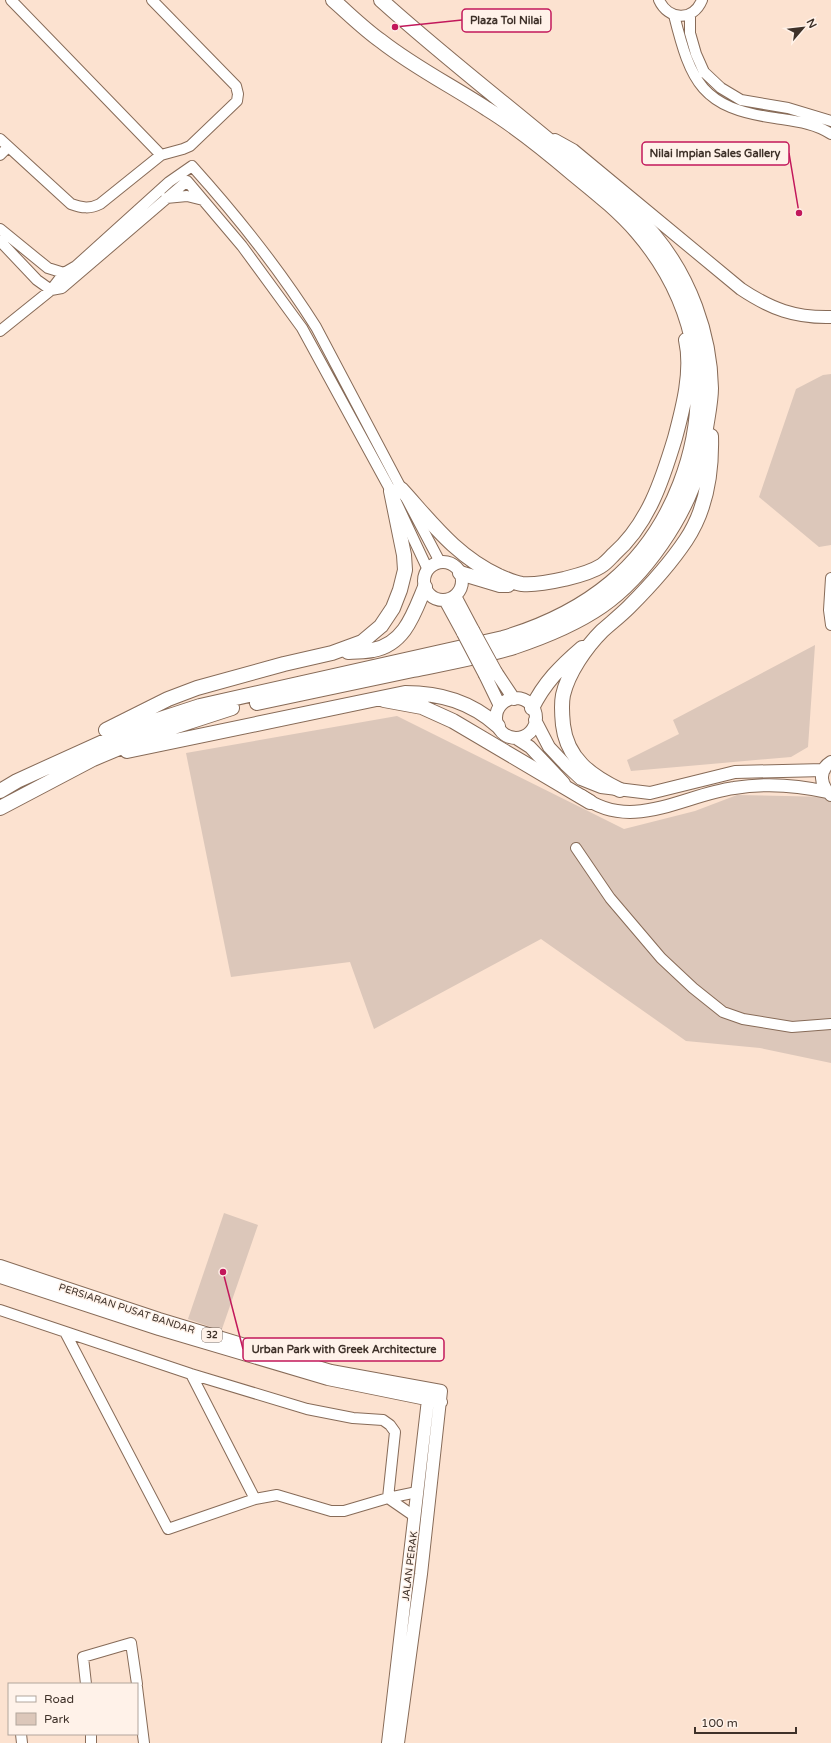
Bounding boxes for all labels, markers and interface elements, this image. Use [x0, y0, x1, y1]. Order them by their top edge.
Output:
north arrow [783, 8, 823, 48]
callout: Plaza Tol Nilai [462, 9, 551, 32]
text: Plaza Tol Nilai [470, 14, 542, 27]
text: N [804, 17, 819, 30]
callout: Nilai Impian Sales Gallery [642, 142, 789, 165]
text: Nilai Impian Sales Gallery [650, 147, 781, 161]
street label: PERSIARAN PUSAT BANDAR [57, 1281, 196, 1337]
road number: 32 [202, 1328, 222, 1342]
callout: Urban Park with Greek Architecture [243, 1338, 444, 1361]
text: Urban Park with Greek Architecture [251, 1343, 437, 1356]
street label: JALAN PERAK [400, 1530, 420, 1602]
legend [8, 1683, 138, 1735]
text: Road [44, 1692, 74, 1706]
scale bar [695, 1709, 796, 1735]
text: Park [44, 1712, 70, 1726]
text: 100 m [701, 1716, 738, 1730]

